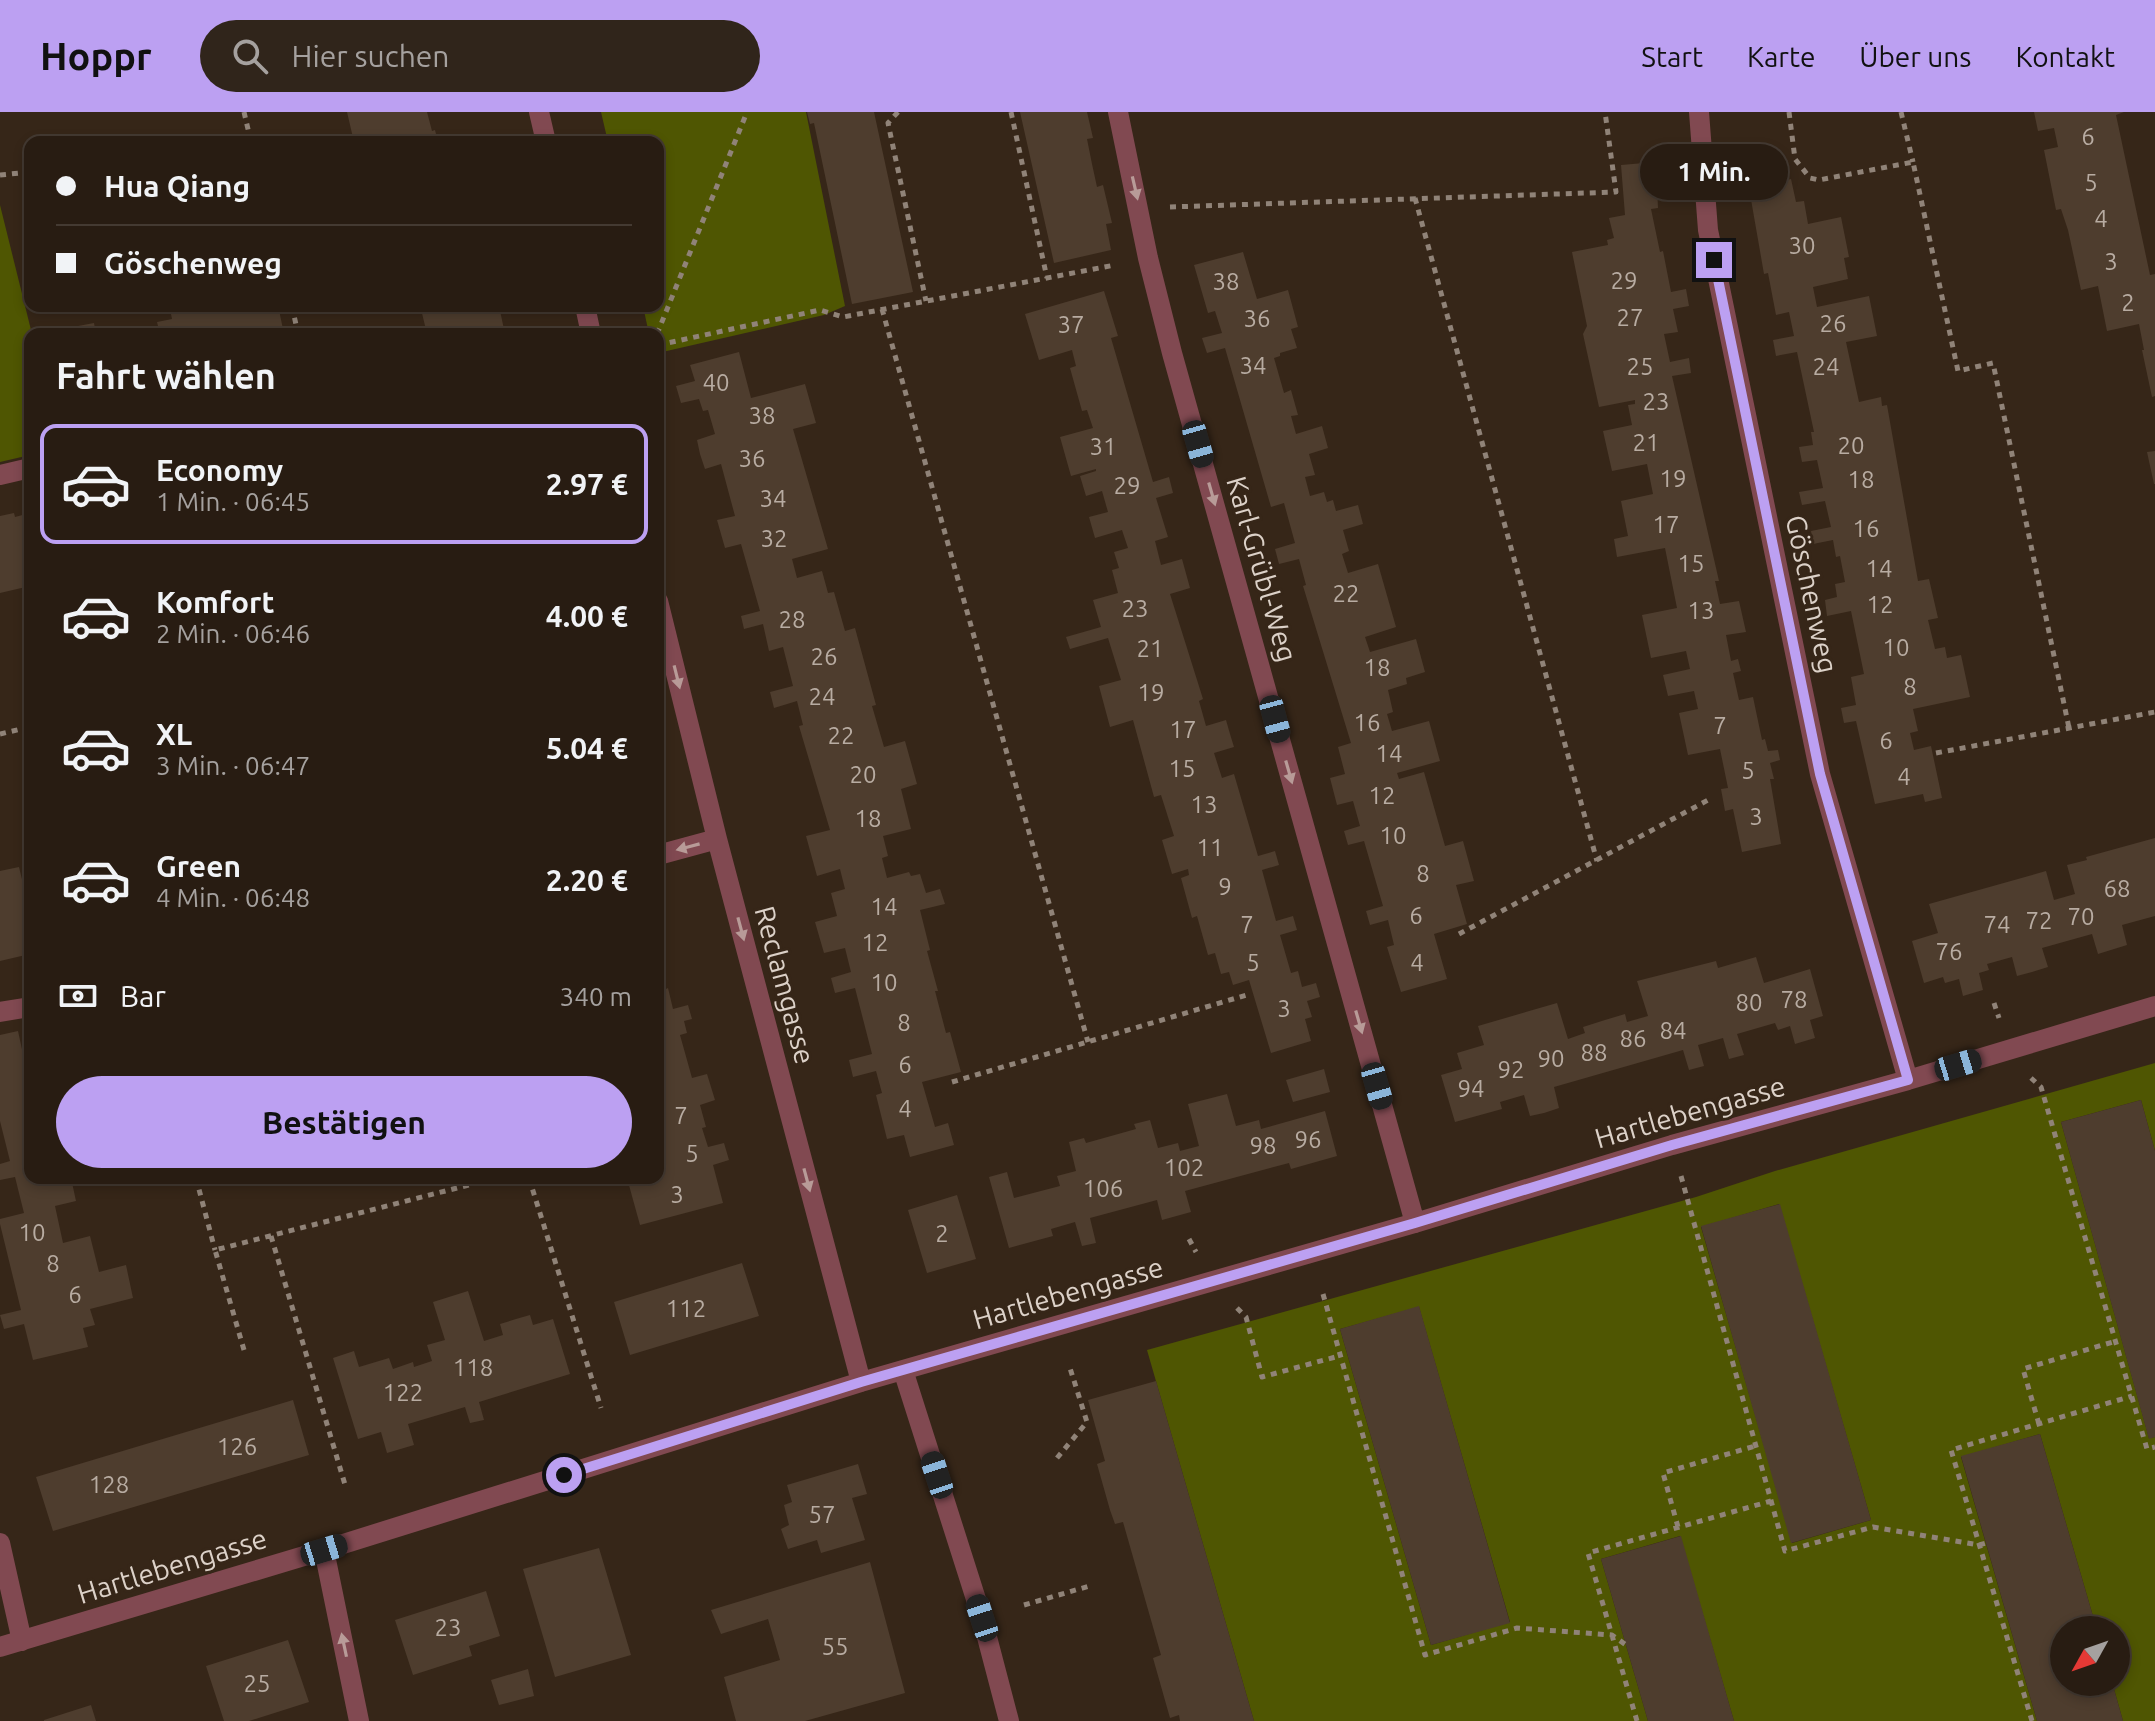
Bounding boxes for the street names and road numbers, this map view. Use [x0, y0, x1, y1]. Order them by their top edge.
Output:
street label: Karl-Grübl-Weg [1221, 473, 1304, 665]
street label: Göschenweg [1781, 512, 1844, 676]
street label: Reclamgasse [750, 903, 821, 1067]
street label: Hartlebengasse [1591, 1070, 1789, 1153]
street label: Hartlebengasse [969, 1251, 1167, 1334]
street label: Hartlebengasse [73, 1522, 270, 1609]

